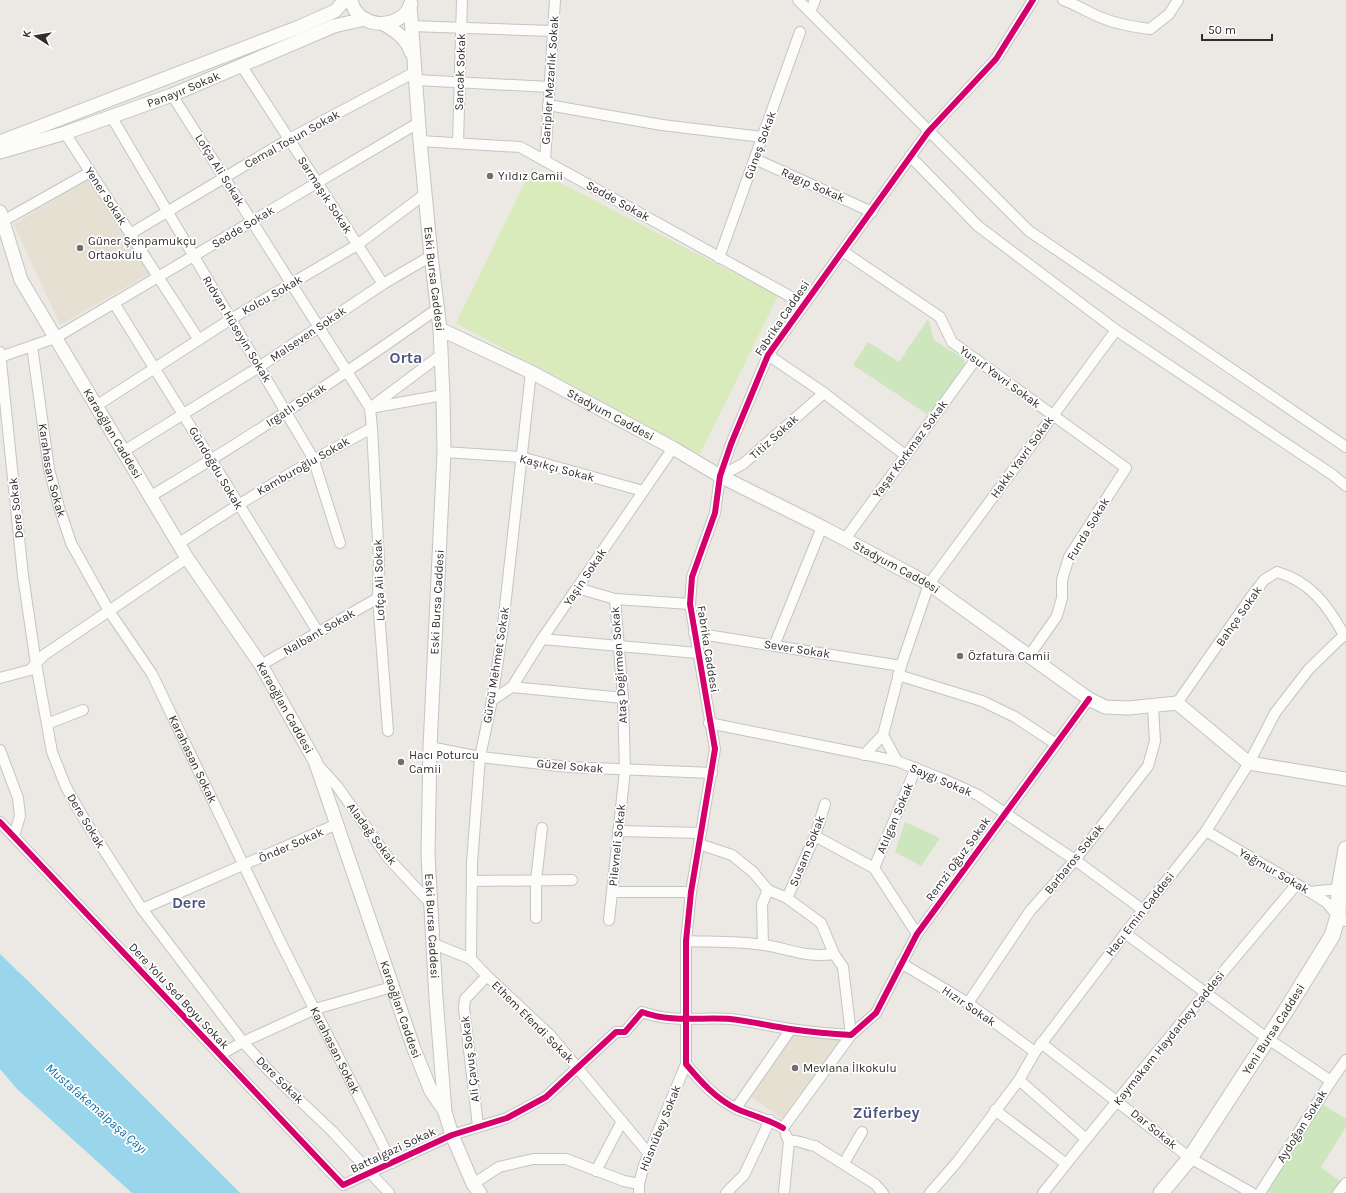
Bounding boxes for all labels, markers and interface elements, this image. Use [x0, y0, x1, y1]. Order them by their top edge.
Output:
street label: Garipler Mezarlık Sokak [539, 15, 562, 145]
north arrow [16, 16, 56, 56]
scale bar [1202, 16, 1272, 42]
text: 50 m [1208, 23, 1236, 37]
text: K [20, 28, 34, 39]
street label: Sancak Sokak [452, 33, 468, 111]
street label: Panayır Sokak [145, 68, 222, 110]
street label: Cemal Tosun Sokak [242, 107, 342, 171]
street label: Güneş Sokak [741, 109, 779, 181]
street label: Lofça Ali Sokak [192, 131, 248, 209]
street label: Sarmaşık Sokak [295, 154, 355, 237]
street label: Yener Sokak [82, 164, 130, 228]
street label: Ragıp Sokak [779, 165, 847, 205]
place label: Yıldız Camii [498, 169, 563, 183]
marker: Yıldız Camii [485, 171, 495, 181]
street label: Sedde Sokak [584, 178, 652, 224]
street label: Sedde Sokak [209, 203, 277, 251]
street label: Eski Bursa Caddesi [421, 226, 447, 332]
place label: Güner Şenpamukçu Ortaokulu [88, 234, 197, 262]
marker: Güner Şenpamukçu Ortaokulu [75, 243, 85, 253]
street label: Kolcu Sokak [239, 272, 305, 318]
street label: Rıdvan Hüseyin Sokak [200, 273, 274, 385]
street label: Fabrika Caddesi [752, 278, 812, 358]
street label: Malseven Sokak [267, 303, 349, 365]
street label: Yusuf Yavri Sokak [957, 343, 1043, 411]
district label: Orta [390, 348, 422, 367]
street label: Irgatlı Sokak [263, 380, 329, 430]
street label: Karaoğlan Caddesi [80, 386, 145, 481]
street label: Stadyum Caddesi [565, 386, 657, 444]
street label: Yaşar Korkmaz Sokak [870, 397, 950, 501]
street label: Titiz Sokak [747, 412, 801, 462]
street label: Hakkı Yavri Sokak [988, 413, 1057, 501]
street label: Karahasan Sokak [36, 422, 69, 519]
street label: Gündoğdu Sokak [186, 424, 246, 512]
street label: Kamburoğlu Sokak [254, 434, 352, 498]
street label: Kaşıkçı Sokak [518, 451, 596, 485]
street label: Dere Sokak [6, 477, 26, 539]
street label: Funda Sokak [1064, 495, 1112, 563]
street label: Lofça Ali Sokak [371, 538, 387, 621]
street label: Stadyum Caddesi [851, 538, 943, 597]
street label: Yaşin Sokak [561, 545, 609, 608]
street label: Eski Bursa Caddesi [427, 549, 447, 655]
street label: Bahçe Sokak [1213, 583, 1265, 649]
street label: Fabrika Caddesi [694, 604, 722, 694]
street label: Gürcü Mehmet Sokak [480, 605, 512, 724]
street label: Nalbant Sokak [281, 606, 358, 658]
street label: Ataş Değirmen Sokak [608, 606, 630, 724]
street label: Sever Sokak [763, 637, 831, 661]
place label: Özfatura Camii [968, 649, 1050, 663]
marker: Özfatura Camii [955, 651, 965, 661]
street label: Karaoğlan Caddesi [254, 660, 316, 756]
street label: Karahasan Sokak [166, 713, 220, 806]
place label: Hacı Poturcu Camii [409, 748, 479, 776]
street label: Güzel Sokak [536, 756, 604, 776]
marker: Hacı Poturcu Camii [396, 757, 406, 767]
street label: Saygı Sokak [908, 761, 975, 800]
street label: Atılgan Sokak [874, 780, 916, 856]
street label: Dere Sokak [64, 791, 108, 851]
street label: Aladağ Sokak [344, 800, 400, 868]
street label: Pilevneli Sokak [606, 803, 628, 887]
street label: Susam Sokak [786, 813, 828, 889]
street label: Remzi Oğuz Sokak [923, 814, 994, 904]
street label: Barbaros Sokak [1041, 821, 1107, 897]
street label: Önder Sokak [256, 824, 326, 866]
street label: Yağmur Sokak [1236, 845, 1312, 897]
street label: Hacı Emin Caddesi [1103, 869, 1177, 959]
street label: Eski Bursa Caddesi [422, 873, 442, 979]
district label: Dere [172, 893, 206, 912]
street label: Dere Yolu Sed Boyu Sokak [126, 940, 232, 1052]
street label: Karaoğlan Caddesi [377, 959, 424, 1060]
street label: Kaymakam Haydarbey Caddesi [1110, 968, 1228, 1108]
street label: Ethem Efendi Sokak [489, 978, 577, 1066]
street label: Yeni Bursa Caddesi [1239, 981, 1308, 1077]
street label: Hızır Sokak [939, 983, 999, 1029]
street label: Karahasan Sokak [307, 1004, 363, 1096]
street label: Ali Çavuş Sokak [458, 1015, 482, 1103]
street label: Dere Sokak [253, 1053, 307, 1107]
water label: Mustafakemalpaşa Çayı [43, 1060, 151, 1157]
place label: Mevlana İlkokulu [803, 1061, 897, 1075]
marker: Mevlana İlkokulu [790, 1063, 800, 1073]
street label: Hüsnübey Sokak [636, 1083, 684, 1173]
street label: Aydoğan Sokak [1274, 1087, 1330, 1165]
district label: Züferbey [852, 1103, 920, 1122]
street label: Dar Sokak [1128, 1106, 1180, 1152]
street label: Battalgazi Sokak [348, 1124, 438, 1176]

